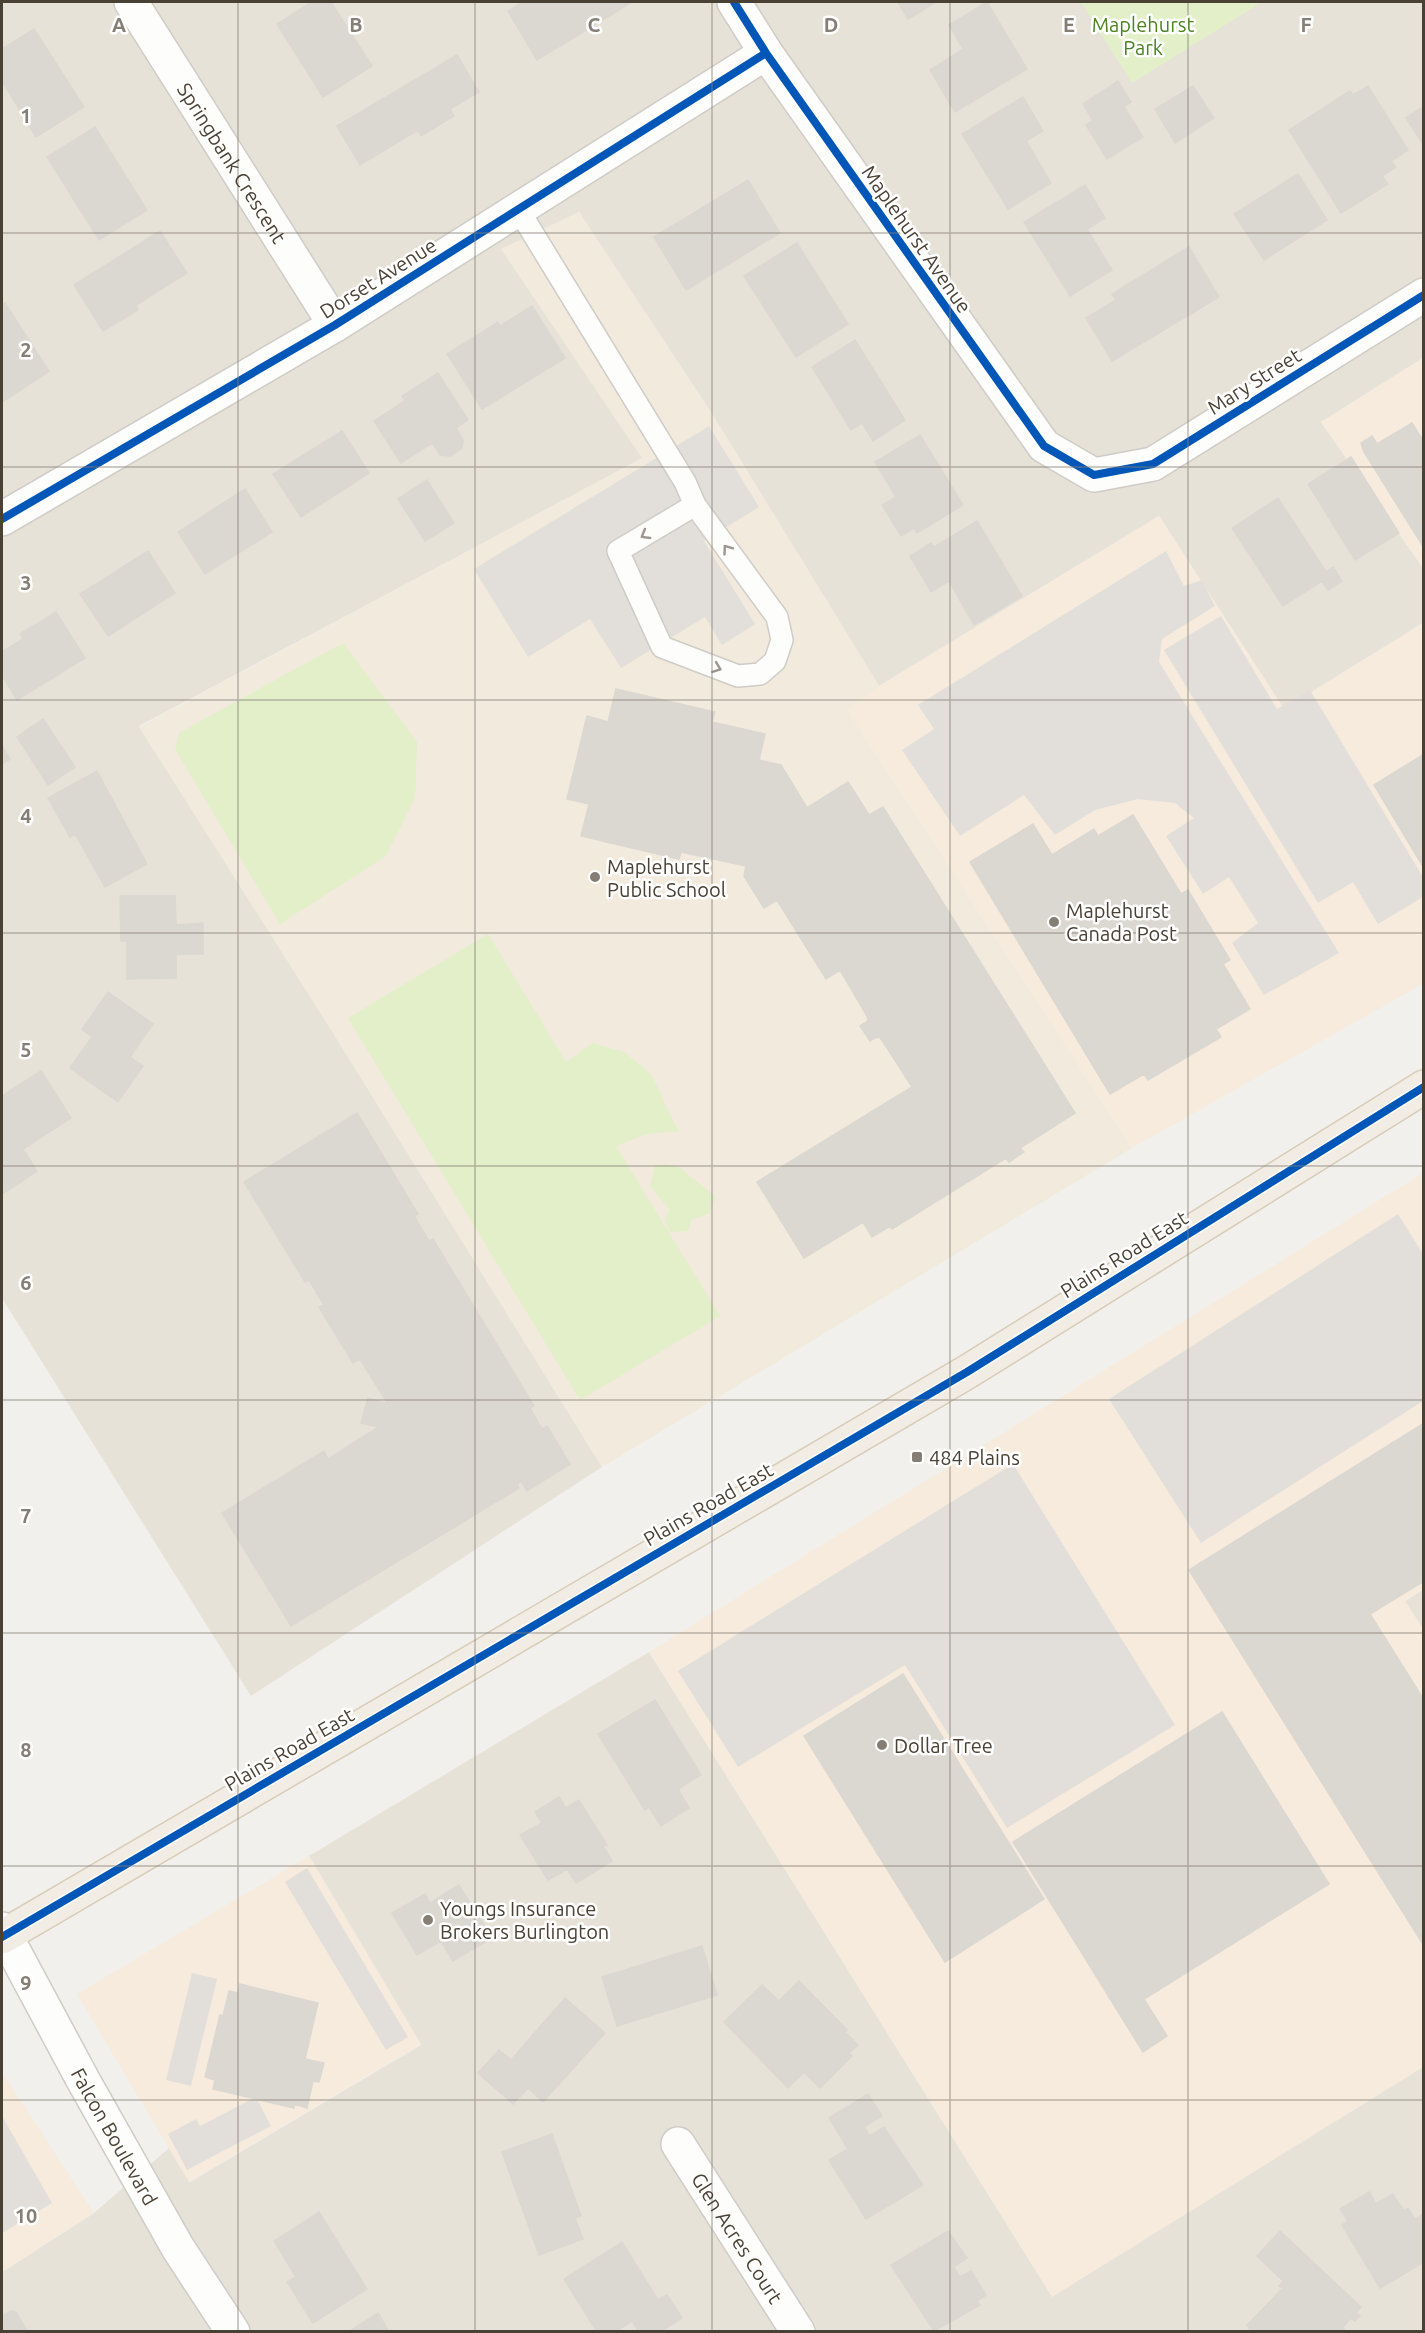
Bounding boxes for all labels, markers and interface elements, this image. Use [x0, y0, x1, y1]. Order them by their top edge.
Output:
text: A [112, 13, 126, 36]
text: B [349, 13, 363, 36]
text: C [588, 13, 601, 36]
text: D [824, 13, 838, 36]
text: E [1063, 13, 1075, 36]
park label: Maplehurst Park [1092, 13, 1194, 59]
text: F [1300, 13, 1312, 36]
street label: Springbank Crescent [173, 78, 292, 247]
text: 1 [20, 104, 32, 127]
street label: Maplehurst Avenue [858, 161, 976, 317]
street label: Dorset Avenue [316, 233, 440, 323]
text: 2 [20, 338, 32, 361]
street label: Mary Street [1203, 343, 1305, 419]
one-way arrow [640, 528, 651, 539]
one-way arrow [723, 544, 734, 555]
text: 3 [20, 571, 32, 594]
one-way arrow [711, 661, 722, 673]
text: 4 [20, 804, 32, 827]
place label: Maplehurst Public School [607, 855, 726, 901]
marker: Maplehurst Public School [588, 870, 602, 884]
place label: Maplehurst Canada Post [1066, 899, 1177, 945]
marker: Maplehurst Canada Post [1047, 915, 1061, 929]
text: 5 [20, 1038, 32, 1061]
street label: Plains Road East [1056, 1206, 1192, 1302]
text: 6 [20, 1271, 32, 1294]
place label: 484 Plains [929, 1446, 1020, 1469]
marker: 484 Plains [910, 1450, 924, 1464]
street label: Plains Road East [639, 1458, 777, 1550]
text: 7 [20, 1504, 32, 1527]
street label: Plains Road East [220, 1703, 358, 1795]
place label: Dollar Tree [894, 1734, 993, 1757]
text: 8 [20, 1738, 32, 1761]
marker: Dollar Tree [875, 1738, 889, 1752]
place label: Youngs Insurance Brokers Burlington [440, 1897, 609, 1943]
marker: Youngs Insurance Brokers Burlington [421, 1913, 435, 1927]
text: 9 [20, 1971, 32, 1994]
street label: Falcon Boulevard [67, 2064, 163, 2209]
street label: Glen Acres Court [688, 2168, 788, 2307]
text: 10 [15, 2204, 37, 2227]

